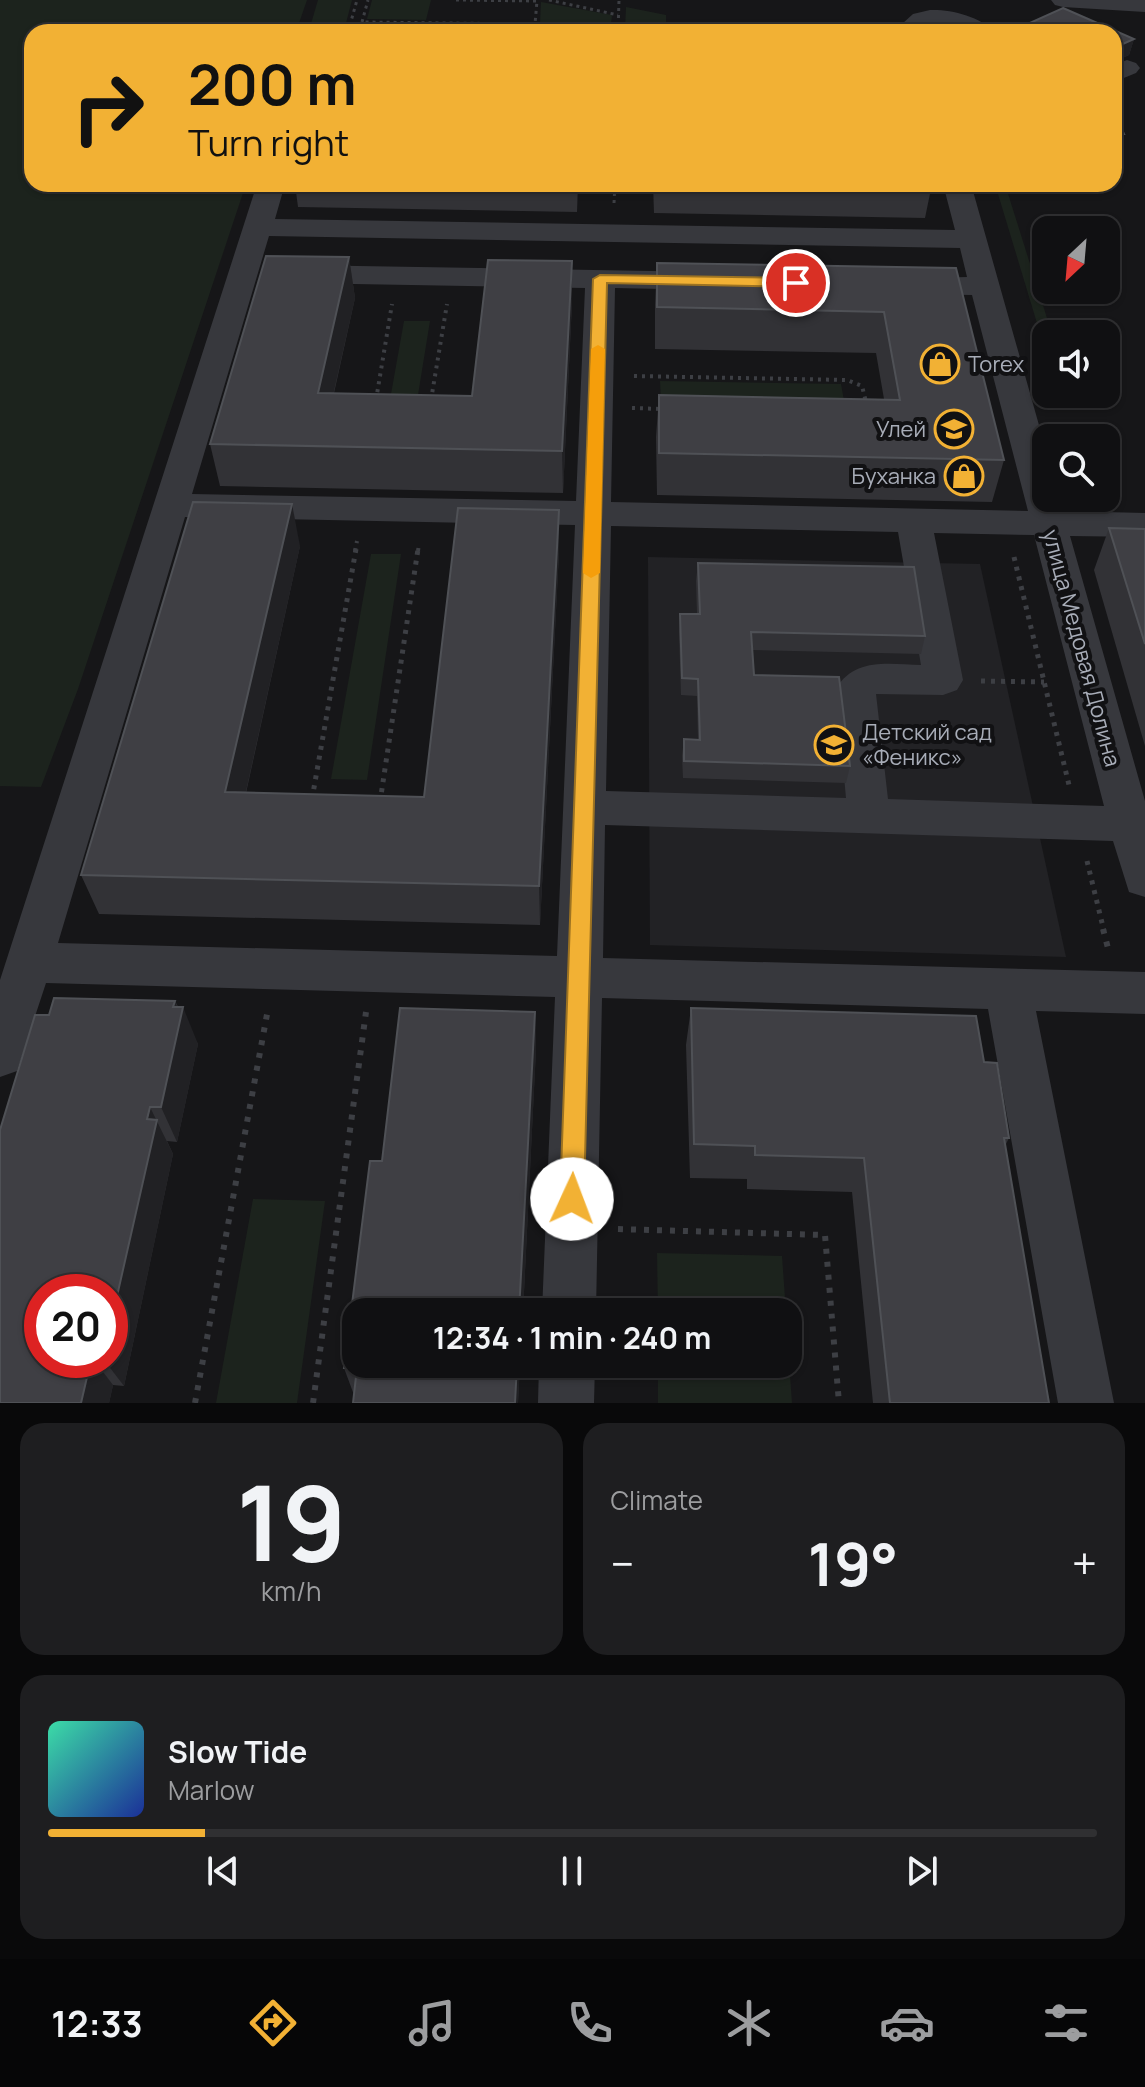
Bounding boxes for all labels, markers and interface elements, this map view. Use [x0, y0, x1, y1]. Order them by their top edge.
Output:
text: 200 m [188, 45, 357, 122]
icon: right [56, 56, 160, 160]
text: Turn right [188, 118, 349, 167]
north arrow [1032, 216, 1120, 304]
map controls [1032, 216, 1120, 512]
pin [762, 249, 830, 317]
icon: arrive [774, 261, 818, 305]
button: sound [1032, 320, 1120, 408]
shop icon: Torex [919, 343, 961, 385]
place label: Torex [968, 349, 1025, 379]
school or university icon: Улей [933, 408, 975, 450]
place label: Улей [876, 414, 926, 444]
button: search [1032, 424, 1120, 512]
shop icon: Буханка [943, 455, 985, 497]
place label: Буханка [852, 461, 936, 491]
street label: улица Медовая Долина [1036, 526, 1128, 770]
place label: Детский сад «Феникс» [862, 717, 992, 772]
school or university icon: Детский сад «Феникс» [813, 724, 855, 766]
position arrow [530, 1157, 614, 1241]
speed limit sign: 20 [24, 1274, 128, 1378]
text: 12:34 · 1 min · 240 m [433, 1317, 711, 1358]
text: 19 [236, 1450, 346, 1592]
text: Climate [611, 1482, 703, 1518]
text: 19° [808, 1522, 898, 1604]
text: − [611, 1533, 634, 1593]
text: + [1072, 1533, 1097, 1593]
text: km/h [261, 1573, 321, 1609]
text: Slow Tide [168, 1731, 307, 1772]
text: Marlow [168, 1772, 255, 1808]
icon: previous [201, 1849, 245, 1893]
icon: pause [550, 1849, 594, 1893]
icon: next [900, 1849, 944, 1893]
icon: directions [245, 1995, 301, 2051]
icon: music [404, 1995, 460, 2051]
icon: phone [562, 1995, 618, 2051]
icon: climate [721, 1995, 777, 2051]
icon: car [879, 1995, 935, 2051]
icon: filters [1038, 1995, 1094, 2051]
text: 12:33 [51, 1999, 143, 2048]

